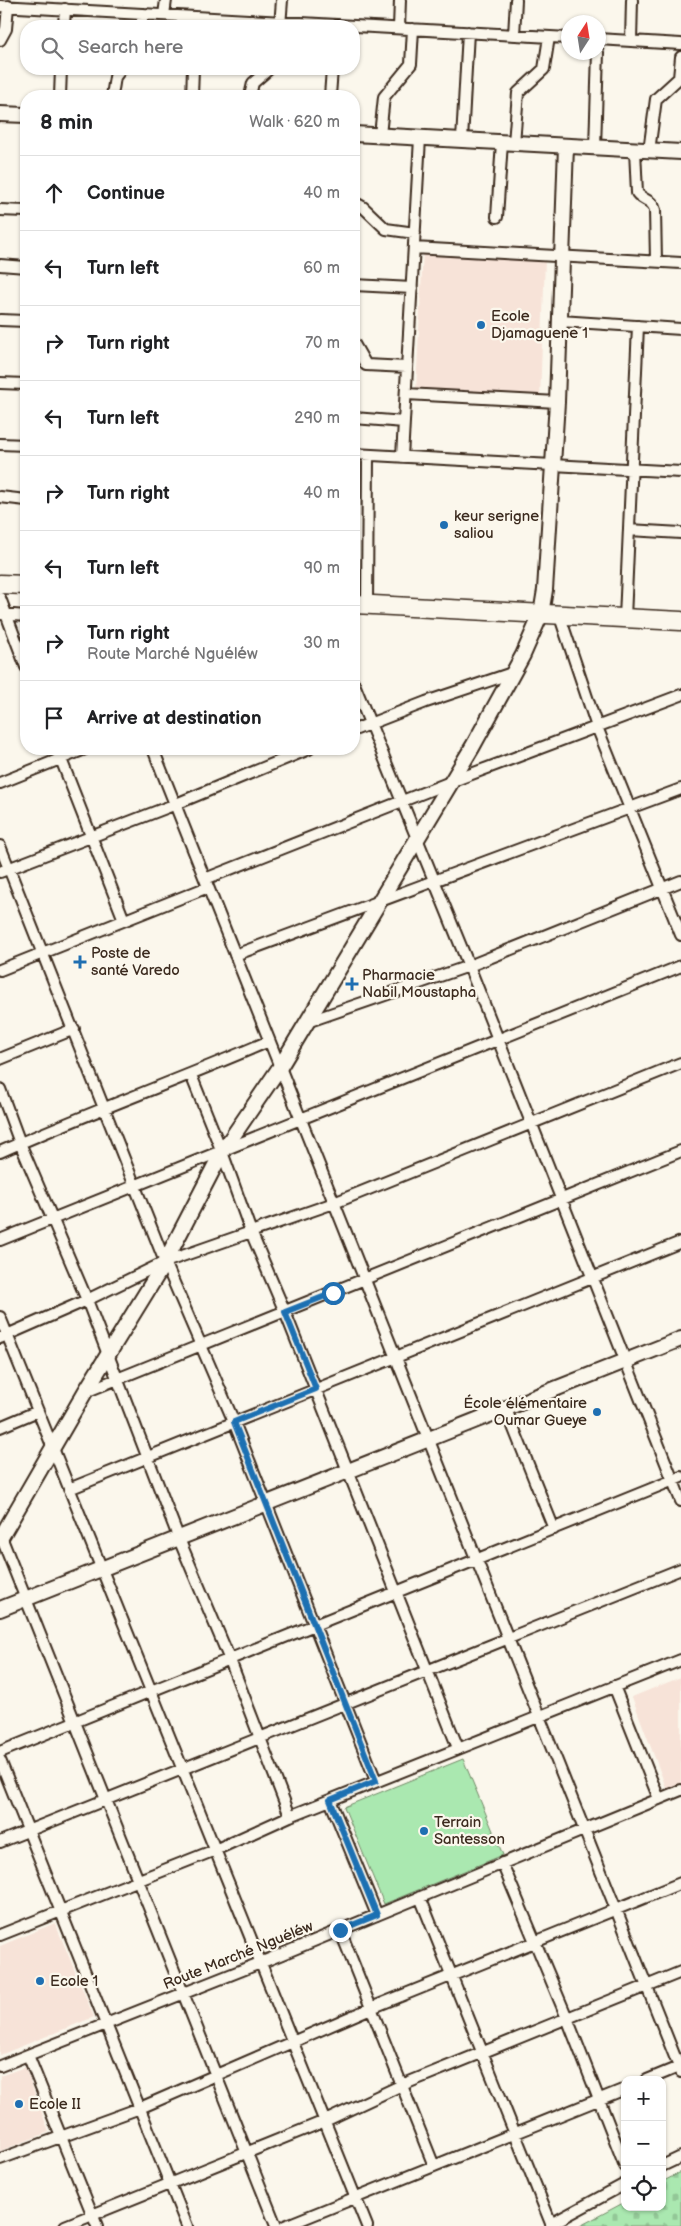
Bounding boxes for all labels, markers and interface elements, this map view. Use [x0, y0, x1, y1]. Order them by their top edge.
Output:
north arrow [561, 15, 606, 60]
search box [20, 20, 360, 75]
icon: search [38, 34, 66, 62]
text: Search here [78, 36, 183, 59]
text: 8 min [40, 110, 93, 135]
text: Walk · 620 m [249, 113, 340, 132]
icon: ahead [40, 179, 68, 207]
text: Continue [87, 182, 165, 205]
text: 40 m [303, 184, 340, 203]
icon: left [40, 254, 68, 282]
text: Turn left [87, 257, 159, 280]
text: 60 m [303, 259, 340, 278]
place label: Ecole Djamaguene 1 [491, 307, 588, 343]
marker: Ecole Djamaguene 1 [475, 319, 487, 331]
icon: right [40, 329, 68, 357]
text: Turn right [87, 332, 170, 355]
text: 70 m [305, 334, 340, 353]
icon: left [40, 404, 68, 432]
text: Turn left [87, 407, 159, 430]
text: 290 m [294, 409, 340, 428]
icon: right [40, 479, 68, 507]
text: Turn right [87, 482, 170, 505]
text: 40 m [303, 484, 340, 503]
place label: keur serigne saliou [454, 507, 539, 543]
marker: keur serigne saliou [438, 519, 450, 531]
icon: left [40, 554, 68, 582]
text: Turn left [87, 557, 159, 580]
text: 90 m [304, 559, 340, 578]
text: Turn right [87, 622, 170, 645]
icon: right [40, 629, 68, 657]
text: 30 m [303, 634, 340, 653]
text: Route Marché Nguéléw [87, 645, 258, 664]
icon: arrive [40, 704, 68, 732]
text: Arrive at destination [87, 707, 262, 730]
place label: Poste de santé Varedo [91, 944, 180, 980]
marker: Poste de santé Varedo [73, 955, 87, 969]
place label: Pharmacie Nabil Moustapha [362, 966, 476, 1002]
marker: Pharmacie Nabil Moustapha [346, 978, 358, 990]
route start [322, 1282, 345, 1305]
place label: École élémentaire Oumar Gueye [464, 1394, 587, 1430]
marker: École élémentaire Oumar Gueye [591, 1406, 603, 1418]
place label: Terrain Santesson [434, 1813, 505, 1849]
marker: Terrain Santesson [418, 1825, 430, 1837]
street label: Route Marché Nguéléw [160, 1917, 316, 1994]
route end [329, 1919, 352, 1942]
place label: Ecole 1 [50, 1972, 98, 1991]
marker: Ecole 1 [34, 1975, 46, 1987]
map controls [621, 2076, 666, 2211]
button: + [621, 2076, 666, 2121]
place label: Ecole II [29, 2095, 81, 2114]
marker: Ecole II [13, 2098, 25, 2110]
button: − [621, 2121, 666, 2166]
button: locate [621, 2166, 666, 2211]

